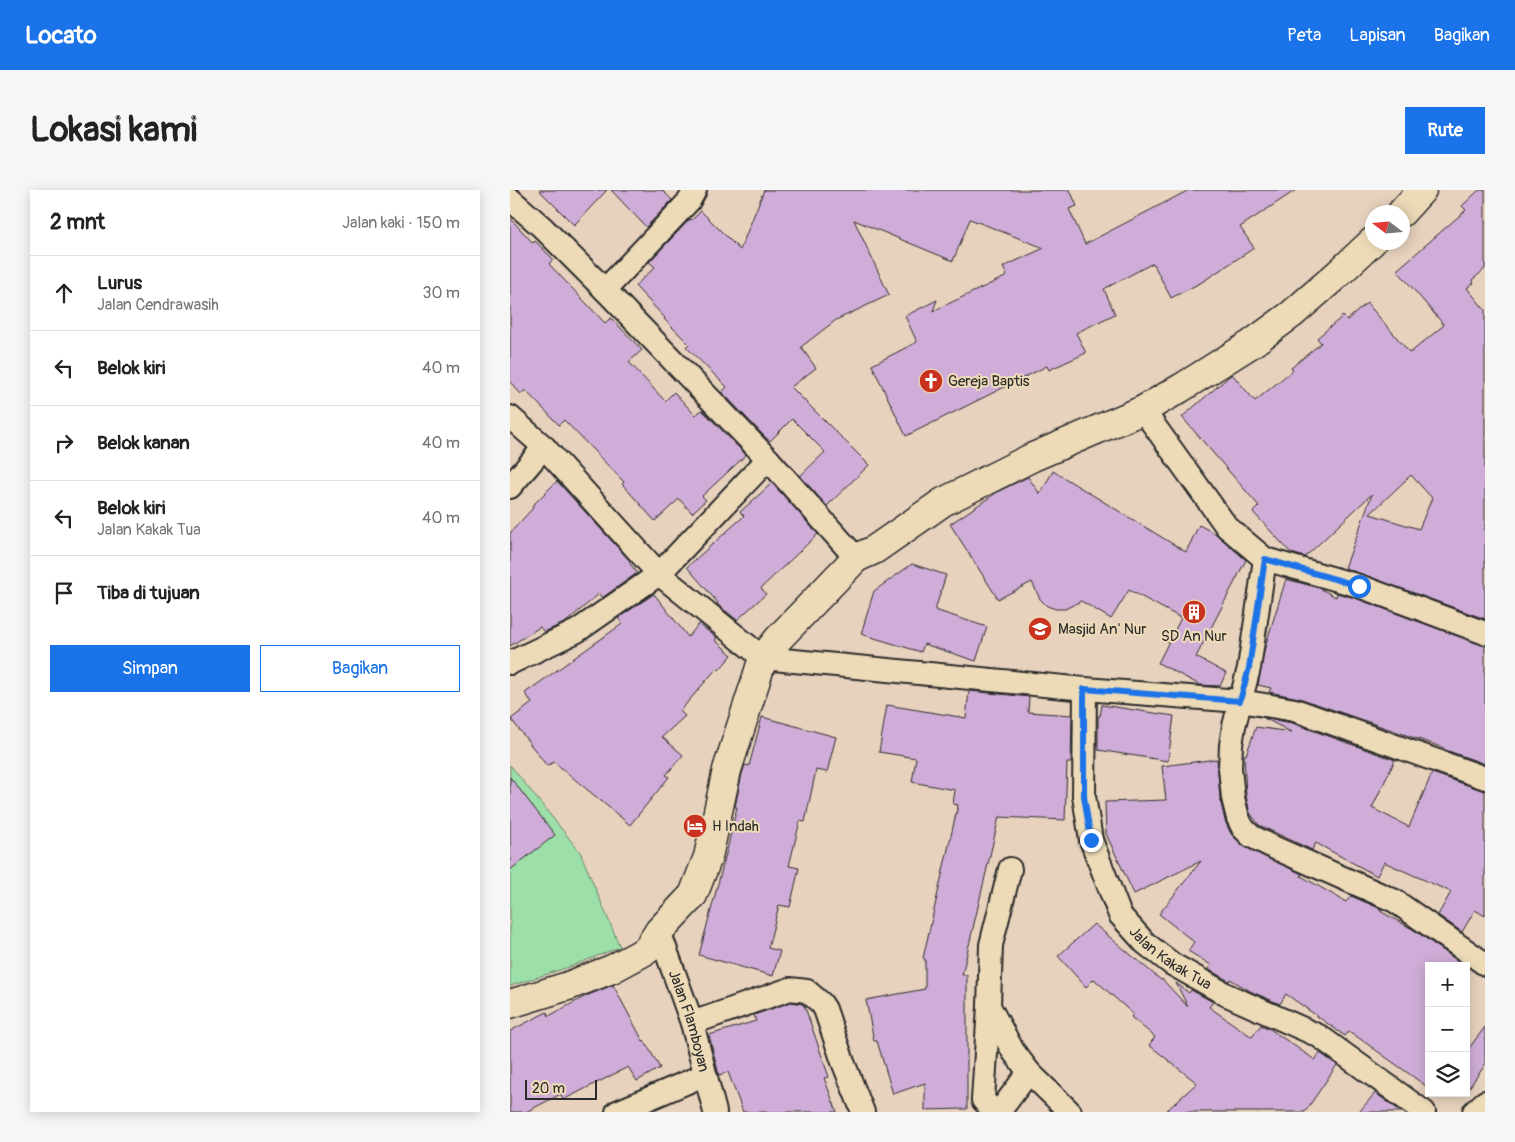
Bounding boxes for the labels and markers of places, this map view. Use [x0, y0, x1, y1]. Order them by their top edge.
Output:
church icon: Gereja Baptis [918, 368, 944, 394]
place label: Gereja Baptis [948, 372, 1030, 391]
building icon: SD An Nur [1181, 599, 1207, 625]
school or university icon: Masjid An' Nur [1027, 616, 1053, 642]
place label: Masjid An' Nur [1058, 620, 1147, 639]
place label: SD An Nur [1161, 627, 1228, 646]
hotel icon: H Indah [682, 813, 708, 839]
place label: H Indah [712, 817, 759, 836]

